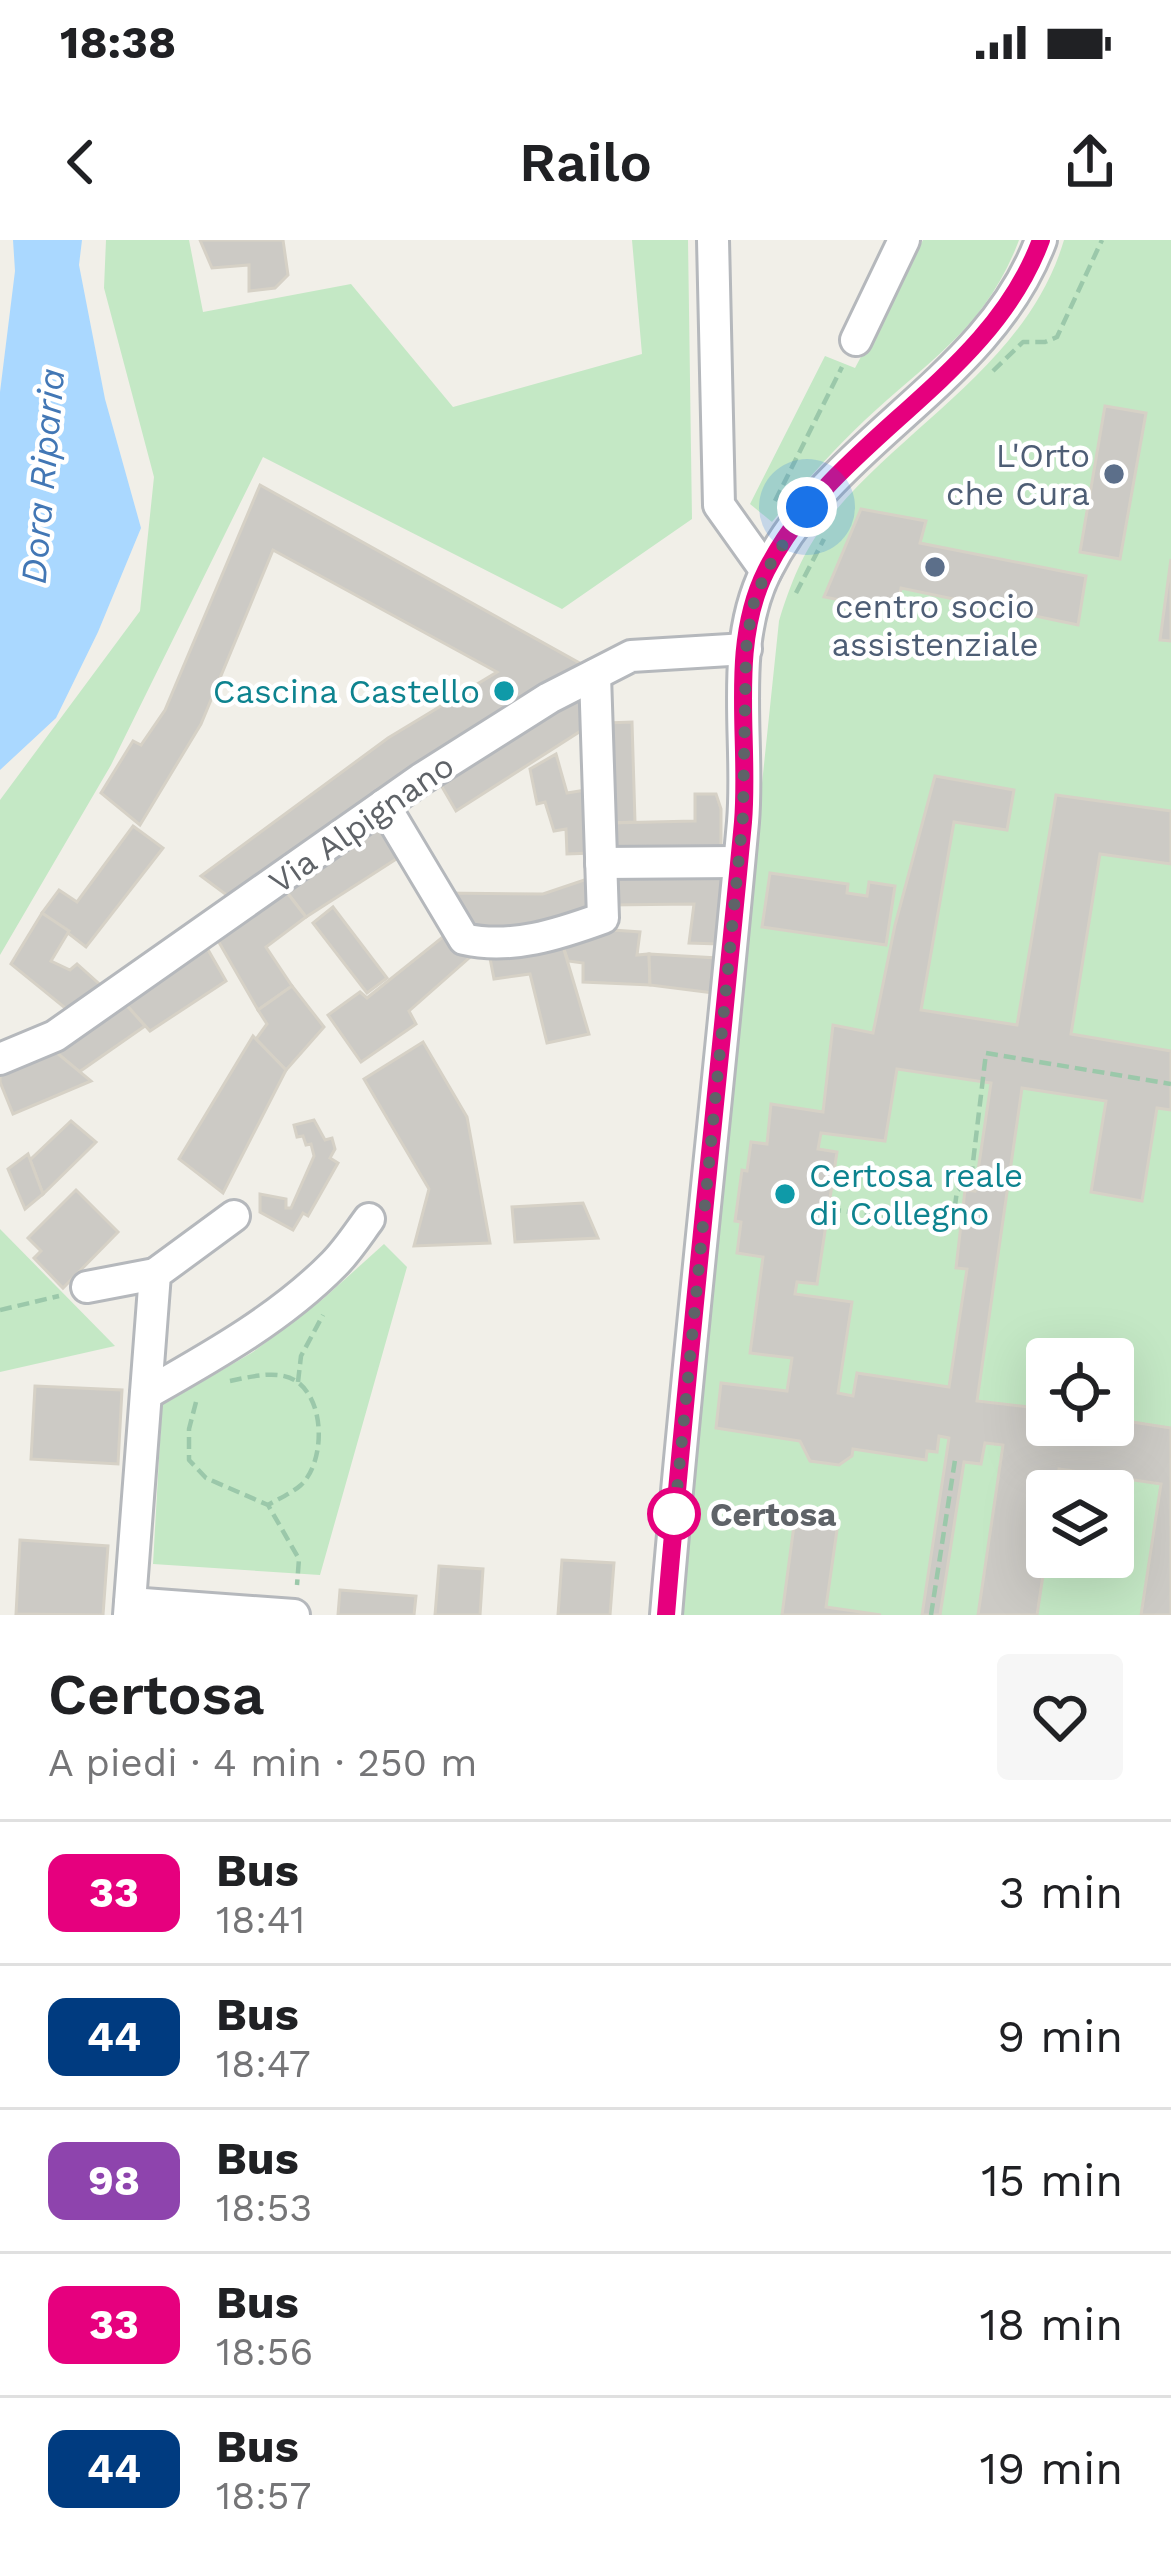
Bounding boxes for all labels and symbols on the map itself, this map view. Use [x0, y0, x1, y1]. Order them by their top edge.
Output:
water label: Dora Riparia [13, 367, 73, 586]
place label: L'Orto che Cura [946, 436, 1090, 513]
marker: L'Orto che Cura [1101, 461, 1127, 487]
your location [777, 477, 837, 537]
marker: centro socio assistenziale [922, 554, 948, 580]
place label: centro socio assistenziale [831, 587, 1039, 664]
place label: Cascina Castello [213, 672, 480, 711]
marker: Cascina Castello [491, 678, 517, 704]
street label: Via Alpignano [262, 745, 461, 901]
place label: Certosa reale di Collegno [809, 1156, 1023, 1233]
marker: Certosa reale di Collegno [772, 1181, 798, 1207]
marker: Certosa [649, 1489, 699, 1539]
place label: Certosa [710, 1495, 836, 1534]

